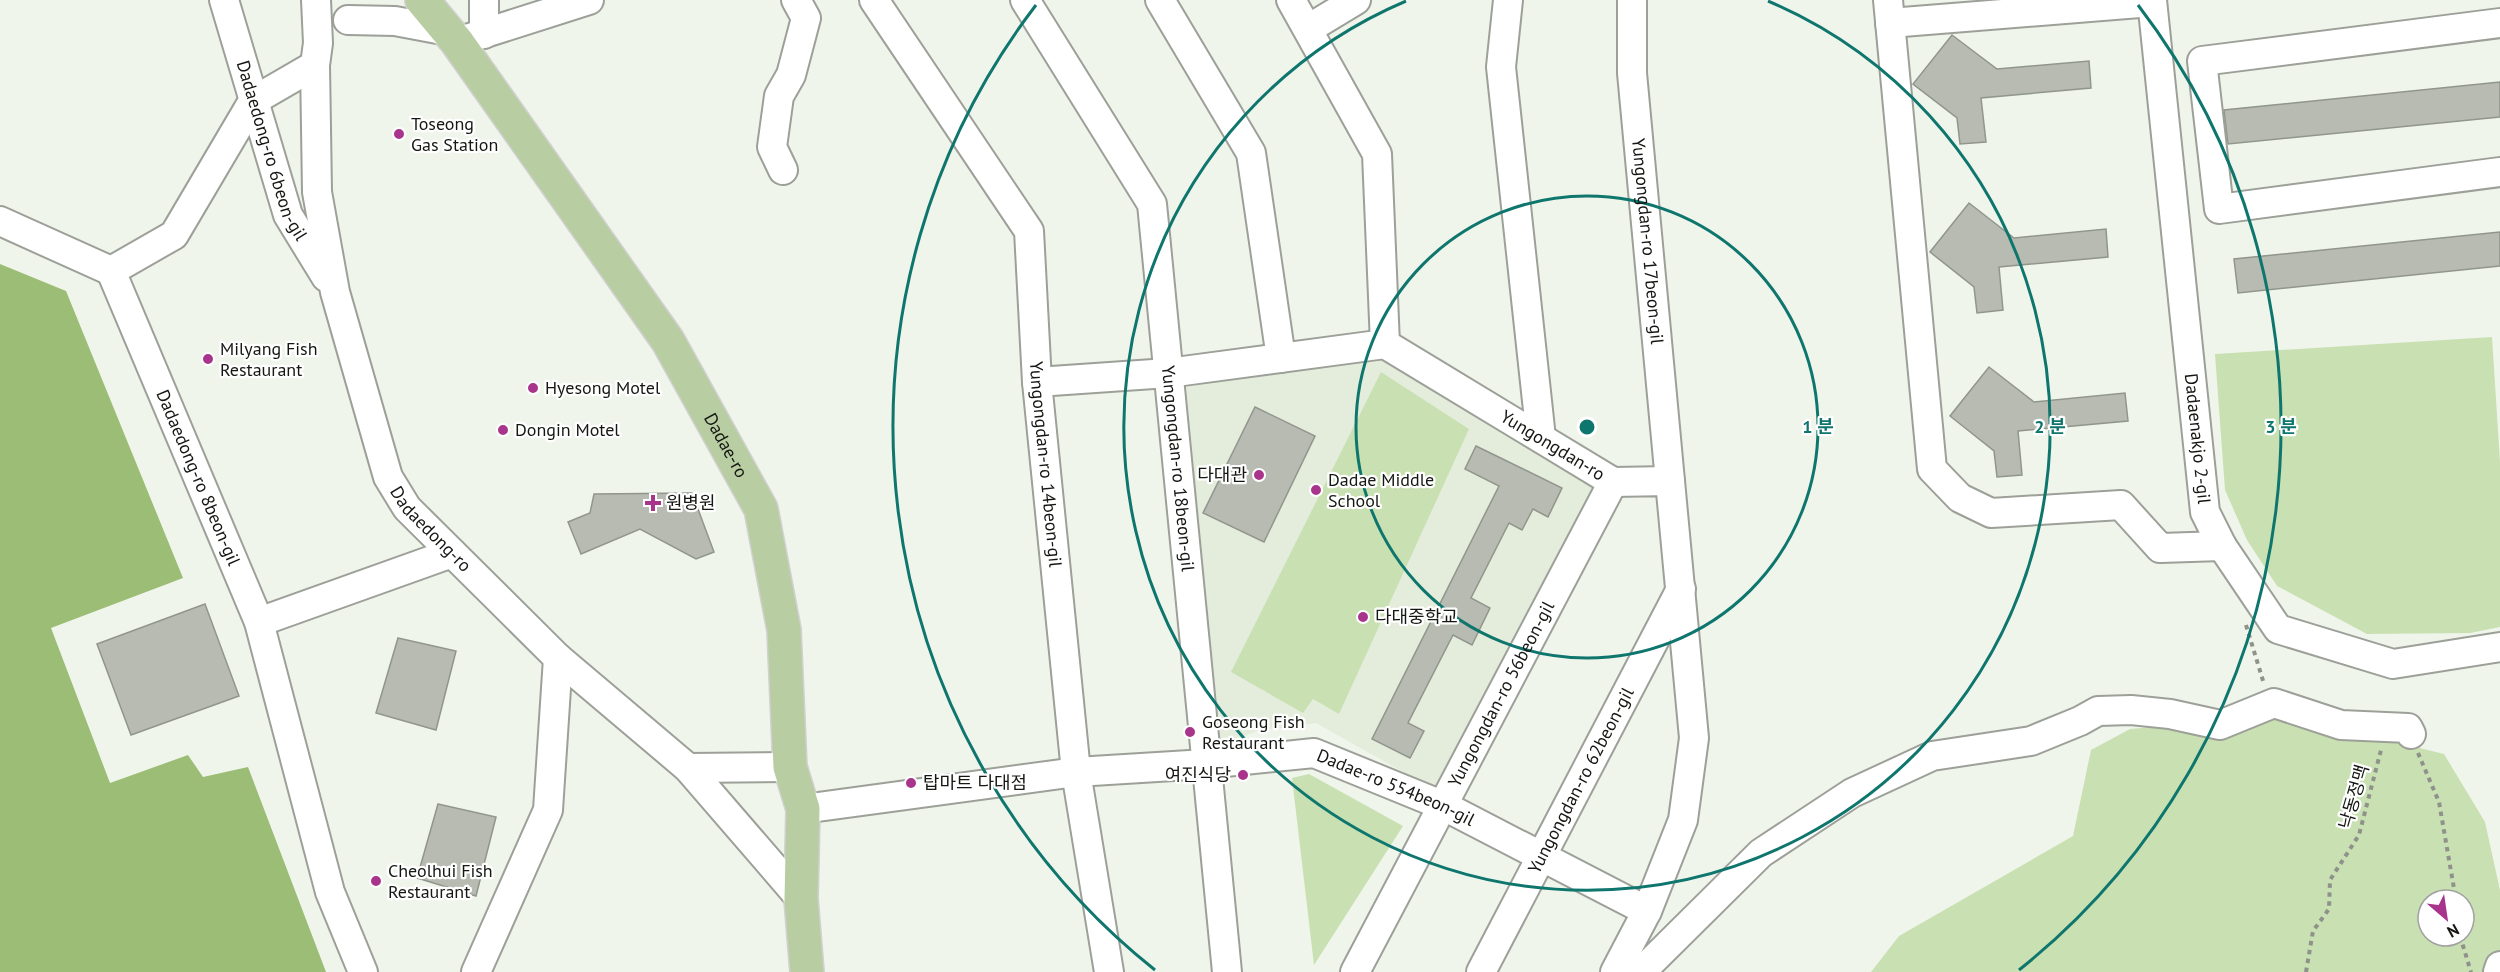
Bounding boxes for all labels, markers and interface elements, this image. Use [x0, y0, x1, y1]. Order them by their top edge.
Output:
street label: Dadaedong-ro 6beon-gil [232, 58, 313, 245]
place label: Toseong Gas Station [411, 112, 498, 156]
marker: Toseong Gas Station [392, 127, 406, 141]
street label: Yungongdan-ro 17beon-gil [1627, 137, 1669, 346]
place label: Milyang Fish Restaurant [220, 337, 318, 381]
marker: Milyang Fish Restaurant [201, 352, 215, 366]
street label: Yungongdan-ro 14beon-gil [1025, 361, 1068, 569]
street label: Yungongdan-ro 18beon-gil [1157, 364, 1200, 573]
street label: Dadaenakjo 2-gil [2180, 372, 2216, 506]
place label: Hyesong Motel [545, 376, 661, 399]
marker: Hyesong Motel [526, 381, 540, 395]
street label: Dadaedong-ro 8beon-gil [151, 386, 246, 569]
street label: Yungongdan-ro [1497, 405, 1609, 485]
street label: Dadae-ro [699, 409, 753, 482]
text: 1 분 [1802, 415, 1834, 438]
text: 2 분 [2034, 415, 2066, 438]
text: 3 분 [2265, 415, 2297, 438]
centre of rings [1577, 417, 1597, 437]
place label: Dongin Motel [515, 418, 620, 441]
marker: Dongin Motel [496, 423, 510, 437]
place label: 다대관 [1197, 463, 1247, 486]
marker: 다대관 [1252, 468, 1266, 482]
place label: Dadae Middle School [1328, 468, 1434, 512]
street label: Dadaedong-ro [385, 482, 477, 577]
marker: Dadae Middle School [1309, 483, 1323, 497]
place label: 원병원 [666, 491, 716, 514]
marker: 원병원 [644, 494, 662, 512]
street label: Yungongdan-ro 56beon-gil [1442, 596, 1560, 791]
place label: 다대중학교 [1375, 605, 1458, 628]
marker: 다대중학교 [1356, 610, 1370, 624]
street label: Yungongdan-ro 62beon-gil [1522, 683, 1639, 877]
place label: Goseong Fish Restaurant [1202, 710, 1305, 754]
marker: Goseong Fish Restaurant [1183, 725, 1197, 739]
street label: Dadae-ro 554beon-gil [1314, 743, 1480, 831]
street label: 낙동정맥 [2333, 762, 2374, 832]
place label: 여진식당 [1165, 763, 1231, 786]
marker: 여진식당 [1236, 768, 1250, 782]
place label: 탑마트 다대점 [923, 771, 1027, 794]
marker: 탑마트 다대점 [904, 776, 918, 790]
place label: Cheolhui Fish Restaurant [388, 859, 493, 903]
marker: Cheolhui Fish Restaurant [369, 874, 383, 888]
north arrow [2416, 888, 2476, 948]
text: N [2444, 920, 2463, 942]

